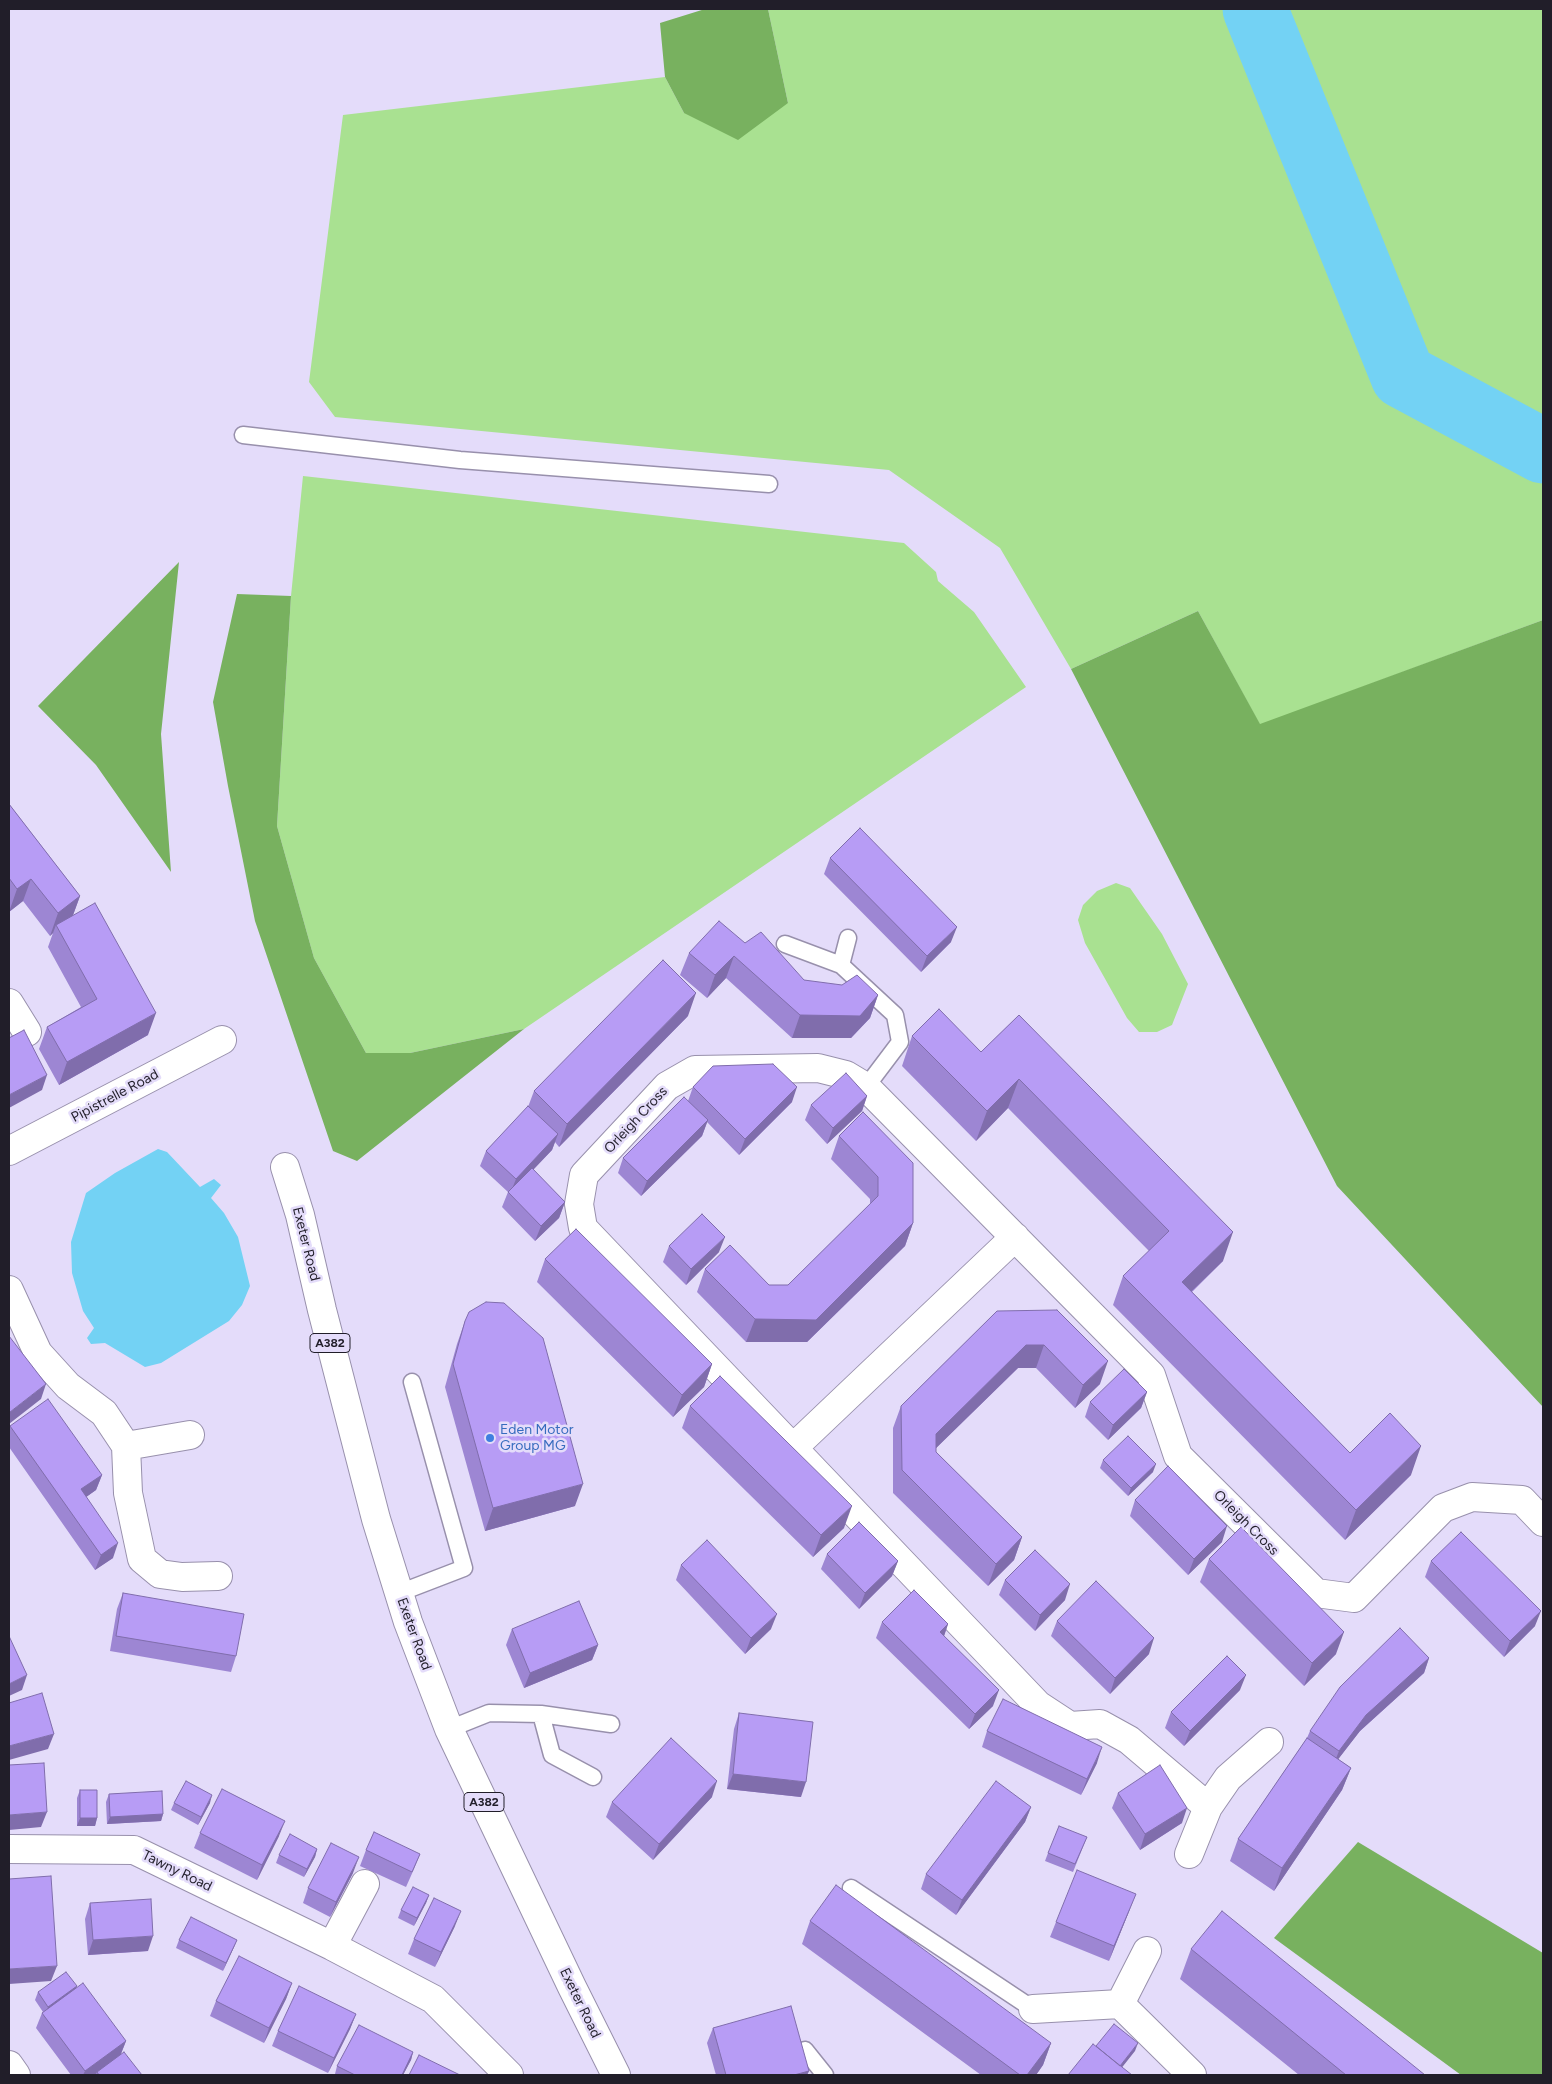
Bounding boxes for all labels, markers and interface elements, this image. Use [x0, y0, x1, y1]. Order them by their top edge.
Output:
street label: Pipistrelle Road [68, 1066, 162, 1126]
street label: Orleigh Cross [601, 1083, 671, 1157]
street label: Exeter Road [289, 1205, 323, 1283]
road number: A382 [310, 1334, 350, 1352]
place label: Eden Motor Group MG [500, 1422, 573, 1454]
marker: Eden Motor Group MG [484, 1432, 496, 1444]
street label: Orleigh Cross [1210, 1487, 1282, 1559]
street label: Exeter Road [393, 1595, 435, 1673]
road number: A382 [464, 1792, 504, 1811]
street label: Tawny Road [139, 1847, 215, 1895]
street label: Exeter Road [556, 1965, 604, 2041]

